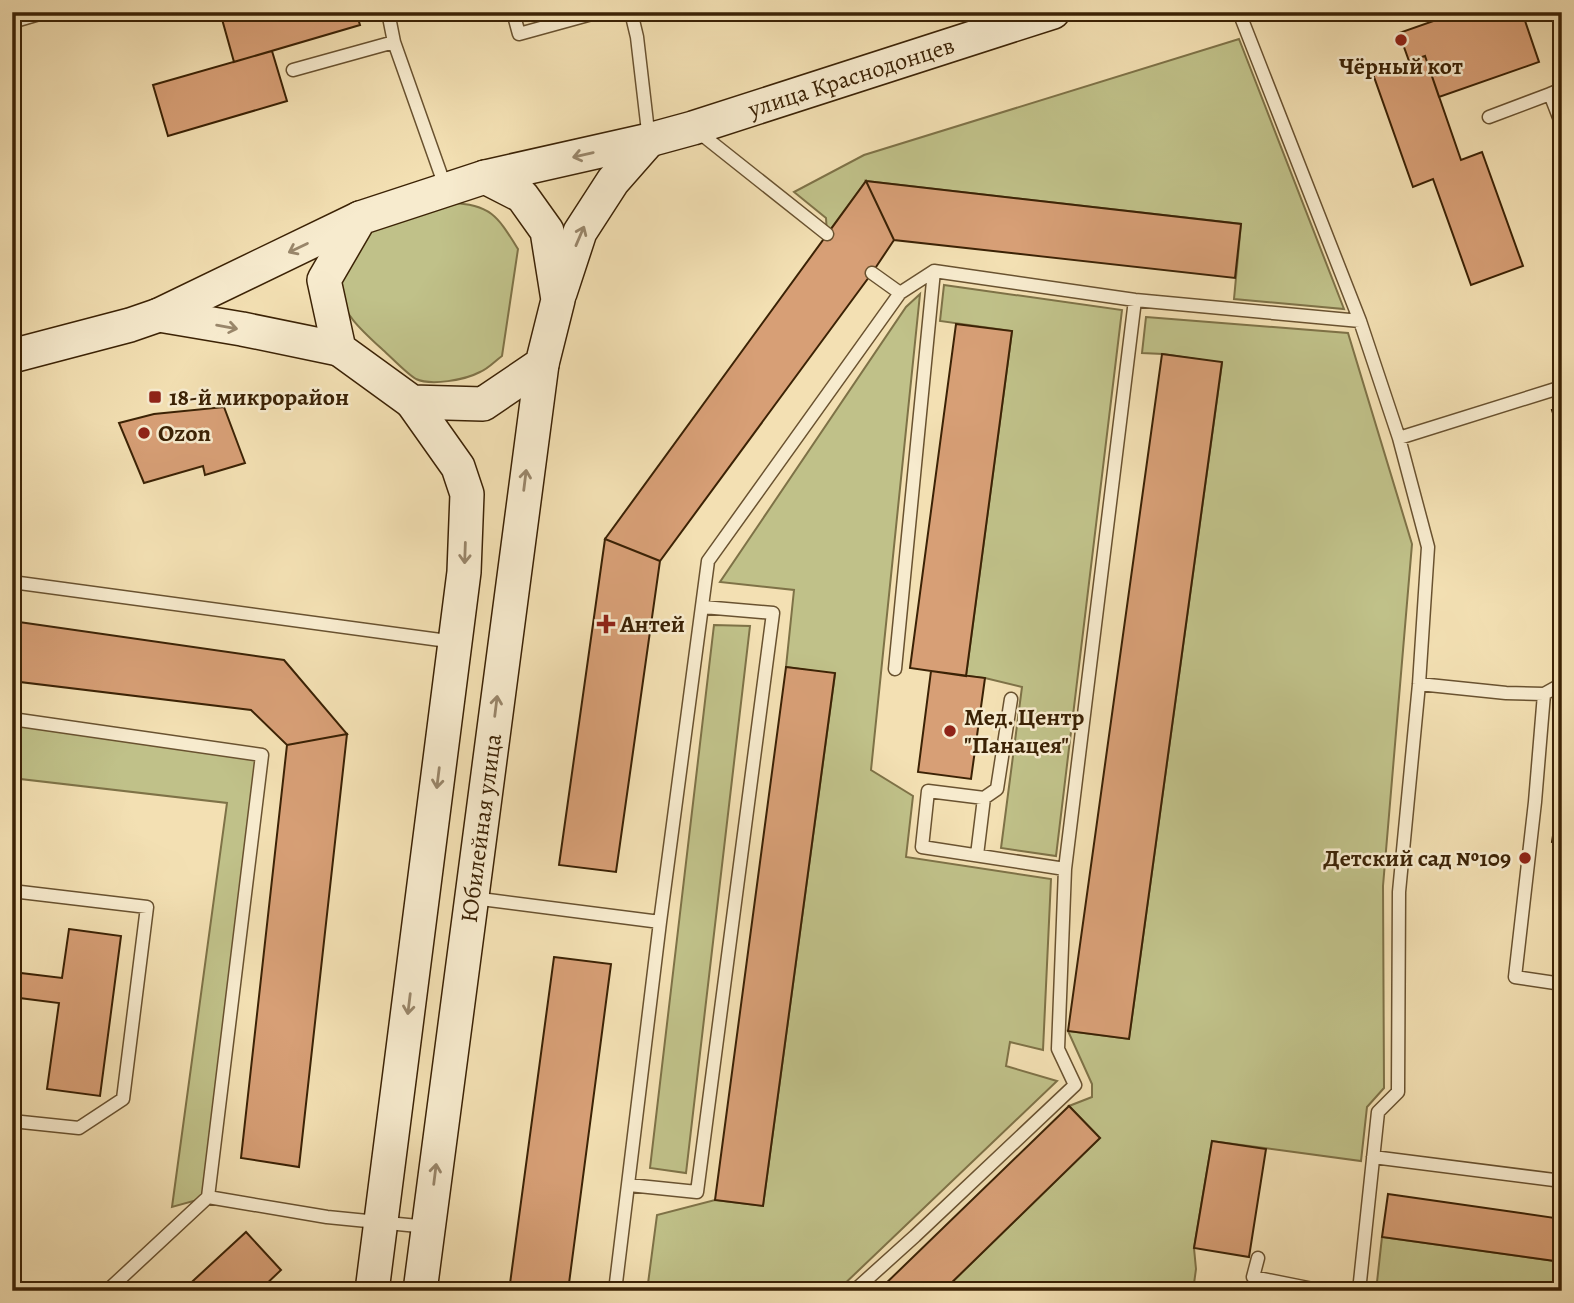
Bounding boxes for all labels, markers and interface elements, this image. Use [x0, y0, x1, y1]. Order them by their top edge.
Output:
street label: улица Краснодонцев [743, 29, 958, 125]
marker: Чёрный кот [1393, 32, 1409, 48]
place label: Чёрный кот [1339, 50, 1463, 82]
one-way arrow [572, 149, 595, 162]
one-way arrow [574, 226, 587, 247]
one-way arrow [288, 242, 309, 255]
one-way arrow [215, 321, 237, 334]
place label: 18-й микрорайон [169, 381, 349, 413]
marker: 18-й микрорайон [147, 389, 163, 405]
place label: Ozon [158, 417, 212, 449]
marker: Ozon [136, 425, 152, 441]
one-way arrow [519, 469, 532, 492]
one-way arrow [458, 541, 471, 564]
place label: Антей [619, 608, 685, 640]
marker: Антей [598, 616, 614, 632]
one-way arrow [490, 695, 503, 718]
place label: Мед. Центр "Панацея" [964, 701, 1084, 761]
marker: Мед. Центр "Панацея" [942, 723, 958, 739]
street label: Юбилейная улица [453, 732, 509, 924]
one-way arrow [431, 767, 444, 789]
place label: Детский сад №109 [1323, 842, 1511, 874]
marker: Детский сад №109 [1517, 850, 1533, 866]
one-way arrow [403, 992, 416, 1015]
one-way arrow [429, 1164, 442, 1186]

